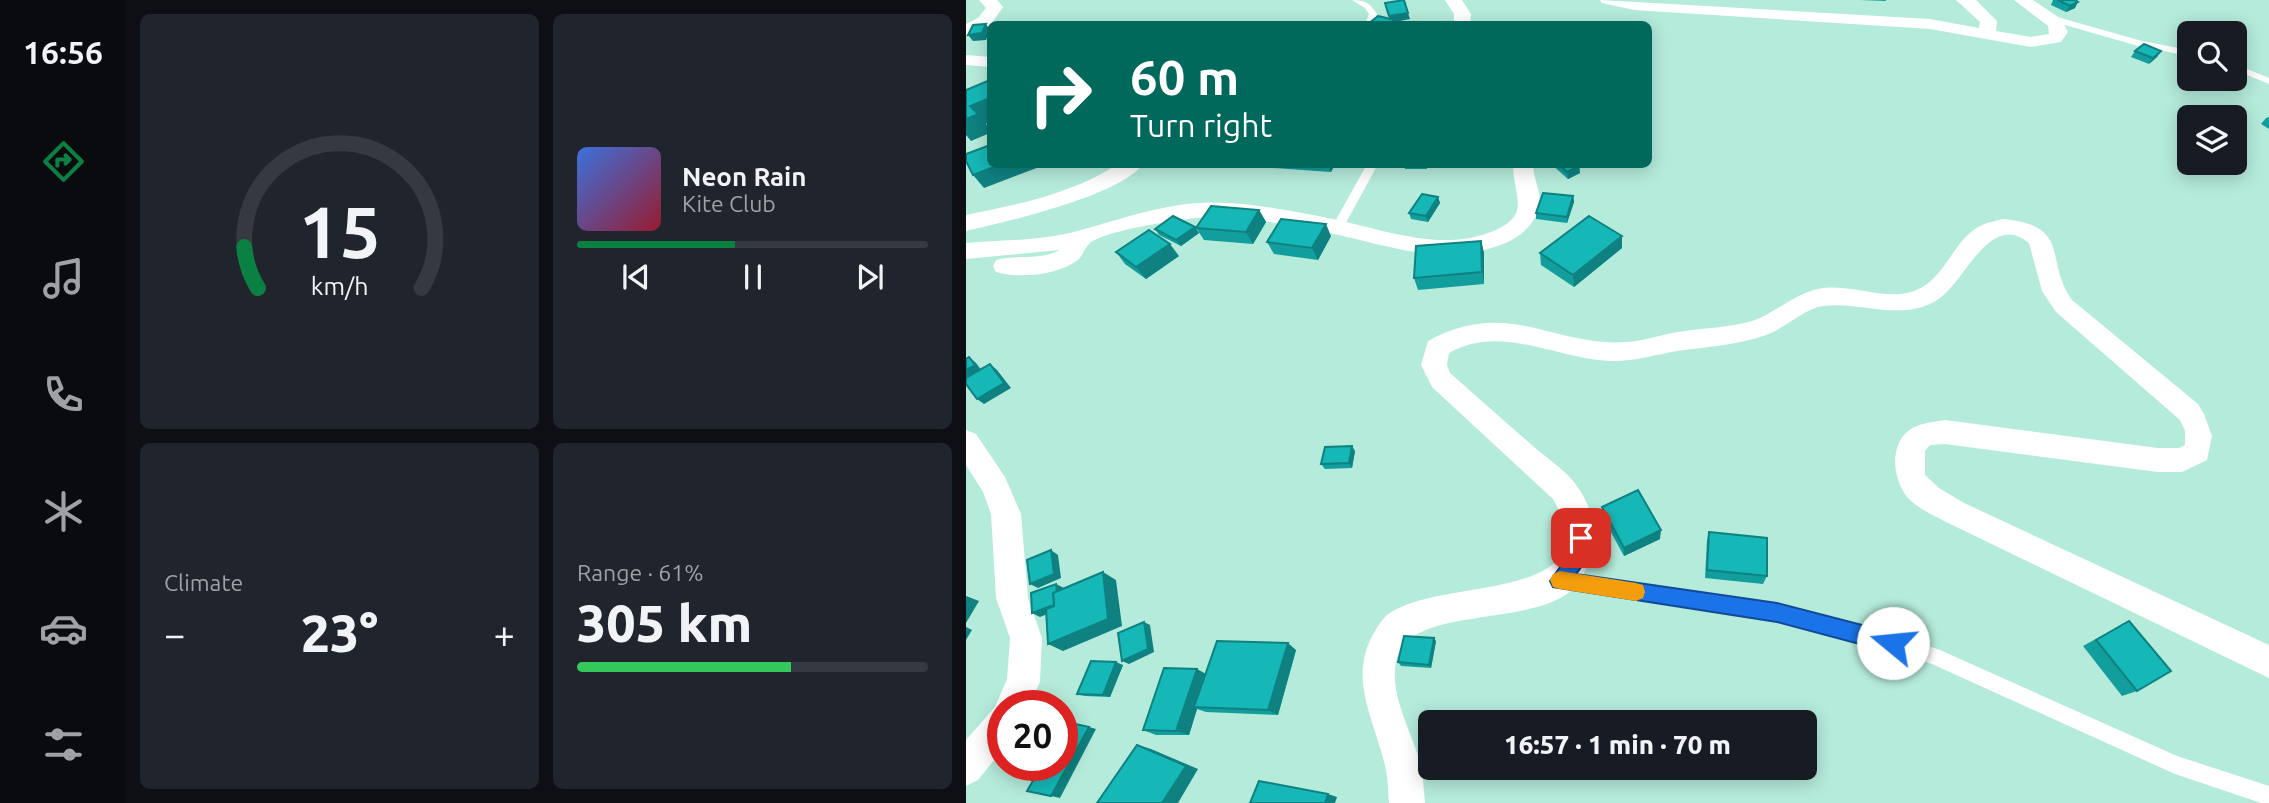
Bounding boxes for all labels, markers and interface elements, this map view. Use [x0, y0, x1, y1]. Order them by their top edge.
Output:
map controls [2177, 21, 2247, 175]
button: search [2177, 21, 2247, 91]
text: 16:56 [23, 34, 103, 70]
icon: right [1015, 49, 1106, 140]
text: 60 m [1130, 49, 1239, 104]
button: layers [2177, 105, 2247, 175]
text: Turn right [1130, 107, 1272, 143]
icon: directions [39, 137, 88, 186]
text: Neon Rain [682, 162, 807, 191]
text: 15 [298, 190, 381, 272]
text: Kite Club [682, 191, 776, 216]
icon: music [39, 254, 88, 303]
icon: previous [617, 258, 655, 296]
icon: pause [734, 258, 772, 296]
icon: next [851, 258, 889, 296]
text: km/h [311, 272, 368, 300]
icon: phone [39, 370, 88, 419]
icon: climate [39, 487, 88, 536]
pin [1551, 508, 1611, 568]
icon: arrive [1562, 519, 1600, 557]
text: Range · 61% [577, 560, 704, 585]
text: Climate [164, 570, 243, 595]
text: 305 km [577, 594, 752, 652]
icon: car [39, 604, 88, 653]
text: 23° [301, 604, 378, 662]
position arrow [1856, 606, 1930, 680]
text: − [164, 613, 185, 655]
text: + [494, 613, 515, 655]
speed limit sign: 20 [987, 690, 1078, 781]
icon: filters [39, 720, 88, 769]
text: 16:57 · 1 min · 70 m [1504, 730, 1731, 759]

